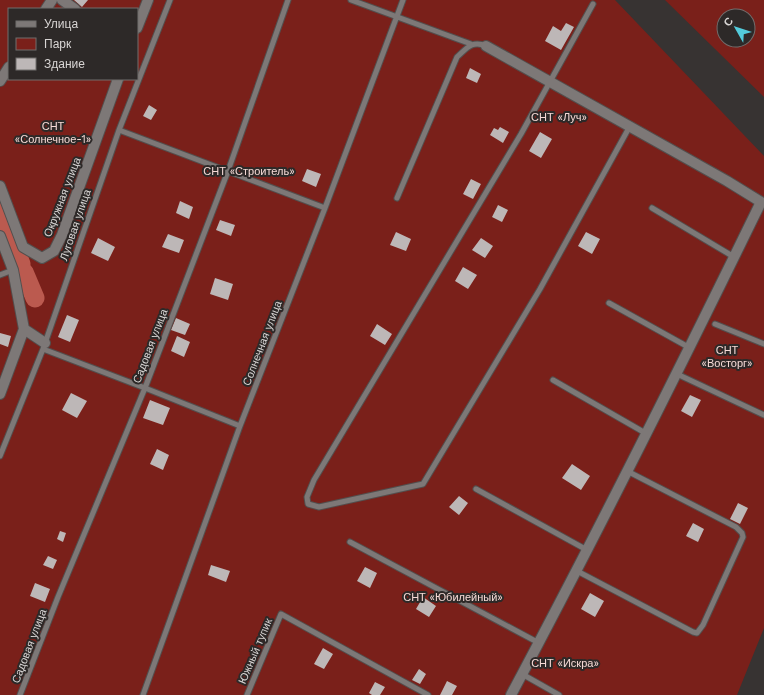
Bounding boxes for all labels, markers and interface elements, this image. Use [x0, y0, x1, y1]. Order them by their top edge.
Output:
legend [8, 8, 138, 80]
north arrow [716, 8, 756, 48]
text: С [721, 15, 736, 29]
text: Улица [44, 17, 78, 31]
text: Парк [44, 37, 72, 51]
text: Здание [44, 57, 85, 71]
park label: СНТ «Луч» [531, 111, 587, 124]
park label: СНТ «Солнечное-1» [15, 120, 91, 146]
street label: Окружная улица [41, 155, 84, 239]
park label: СНТ «Строитель» [203, 165, 295, 178]
street label: Луговая улица [57, 187, 94, 263]
street label: Солнечная улица [240, 298, 285, 387]
street label: Садовая улица [130, 306, 171, 385]
park label: СНТ «Восторг» [702, 344, 752, 370]
park label: СНТ «Юбилейный» [403, 591, 503, 604]
street label: Садовая улица [9, 606, 50, 685]
street label: Южный тупик [236, 616, 275, 686]
park label: СНТ «Искра» [531, 657, 599, 670]

